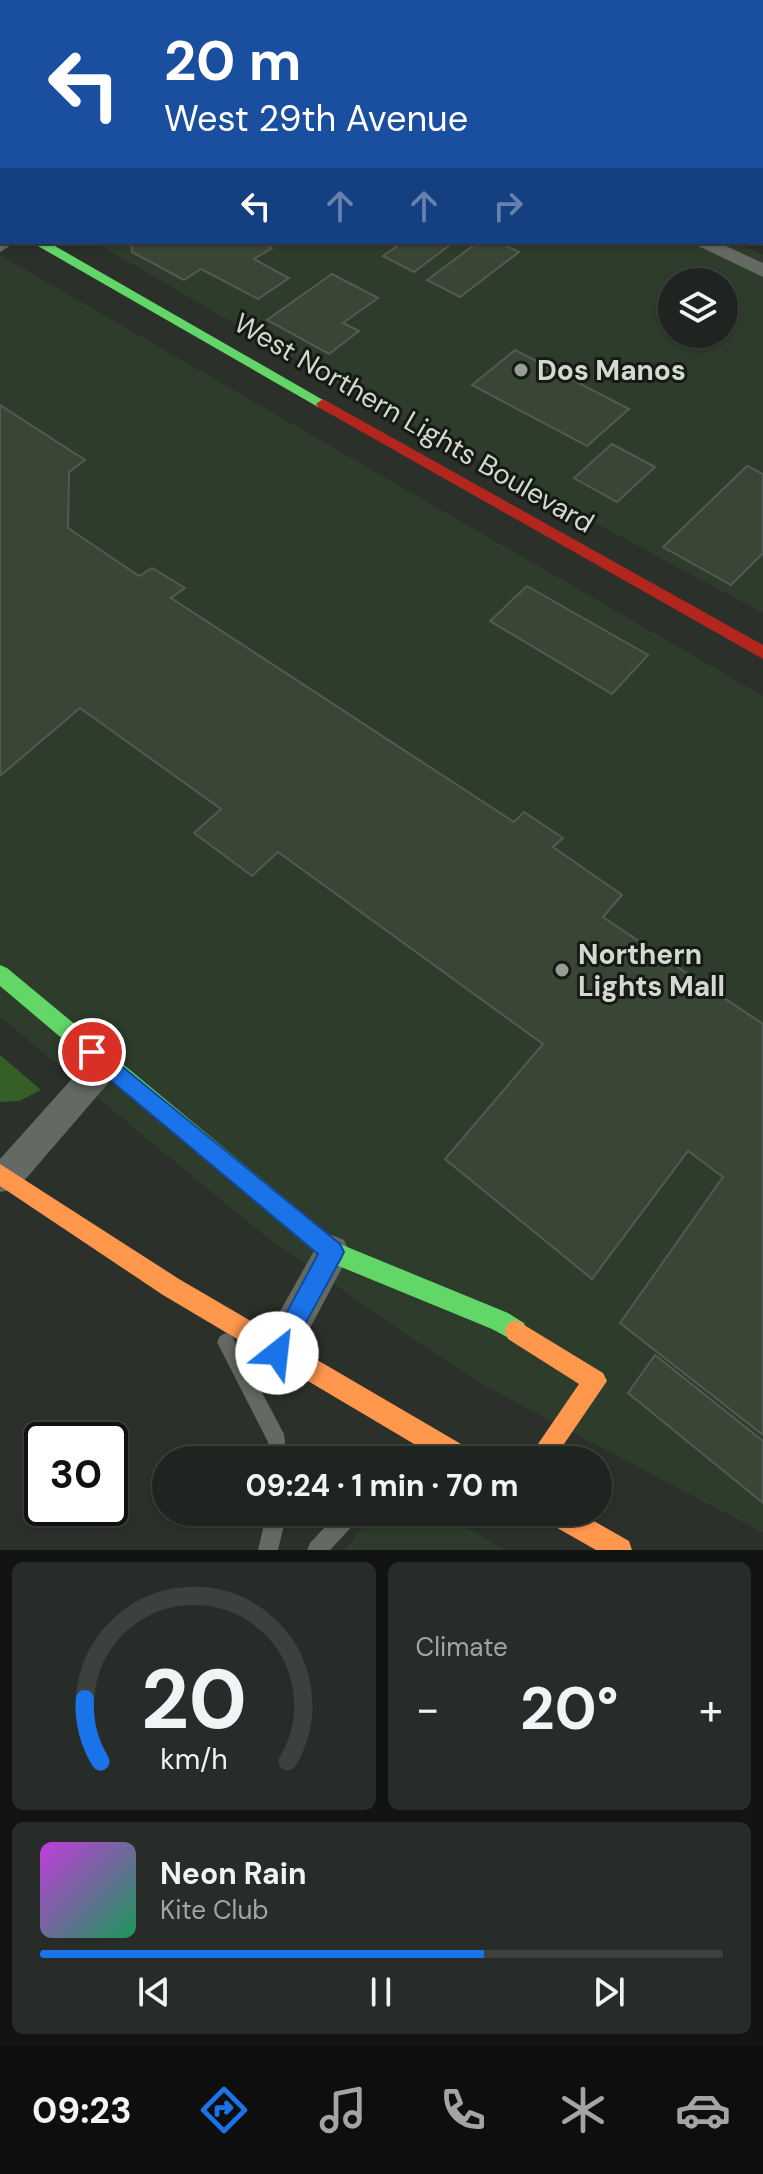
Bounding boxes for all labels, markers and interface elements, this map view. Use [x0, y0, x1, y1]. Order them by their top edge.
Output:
text: 20 m [164, 24, 301, 97]
icon: left [32, 32, 136, 136]
text: West 29th Avenue [164, 95, 468, 142]
icon: left [234, 184, 278, 228]
icon: ahead [318, 184, 362, 228]
icon: ahead [402, 184, 446, 228]
icon: right [486, 184, 530, 228]
map controls [658, 268, 738, 348]
button: layers [658, 268, 738, 348]
street label: West Northern Lights Boulevard [227, 304, 601, 542]
place label: Dos Manos [537, 352, 686, 389]
marker: Dos Manos [512, 361, 530, 379]
place label: Northern Lights Mall [578, 936, 725, 1005]
marker: Northern Lights Mall [553, 961, 571, 979]
pin [58, 1018, 126, 1086]
icon: arrive [70, 1030, 114, 1074]
position arrow [235, 1311, 319, 1395]
speed limit sign: 30 [24, 1422, 128, 1526]
text: 09:24 · 1 min · 70 m [246, 1466, 518, 1505]
text: Climate [416, 1630, 508, 1664]
text: 20 [141, 1645, 247, 1754]
text: 20° [520, 1669, 618, 1748]
text: − [416, 1680, 440, 1738]
text: + [699, 1680, 723, 1738]
text: km/h [160, 1741, 228, 1778]
text: Neon Rain [160, 1854, 306, 1893]
text: Kite Club [160, 1893, 269, 1927]
icon: previous [132, 1970, 176, 2014]
icon: pause [359, 1970, 403, 2014]
icon: next [587, 1970, 631, 2014]
icon: directions [196, 2082, 252, 2138]
icon: music [315, 2082, 371, 2138]
icon: phone [435, 2082, 491, 2138]
icon: climate [555, 2082, 611, 2138]
icon: car [675, 2082, 731, 2138]
text: 09:23 [32, 2087, 132, 2134]

